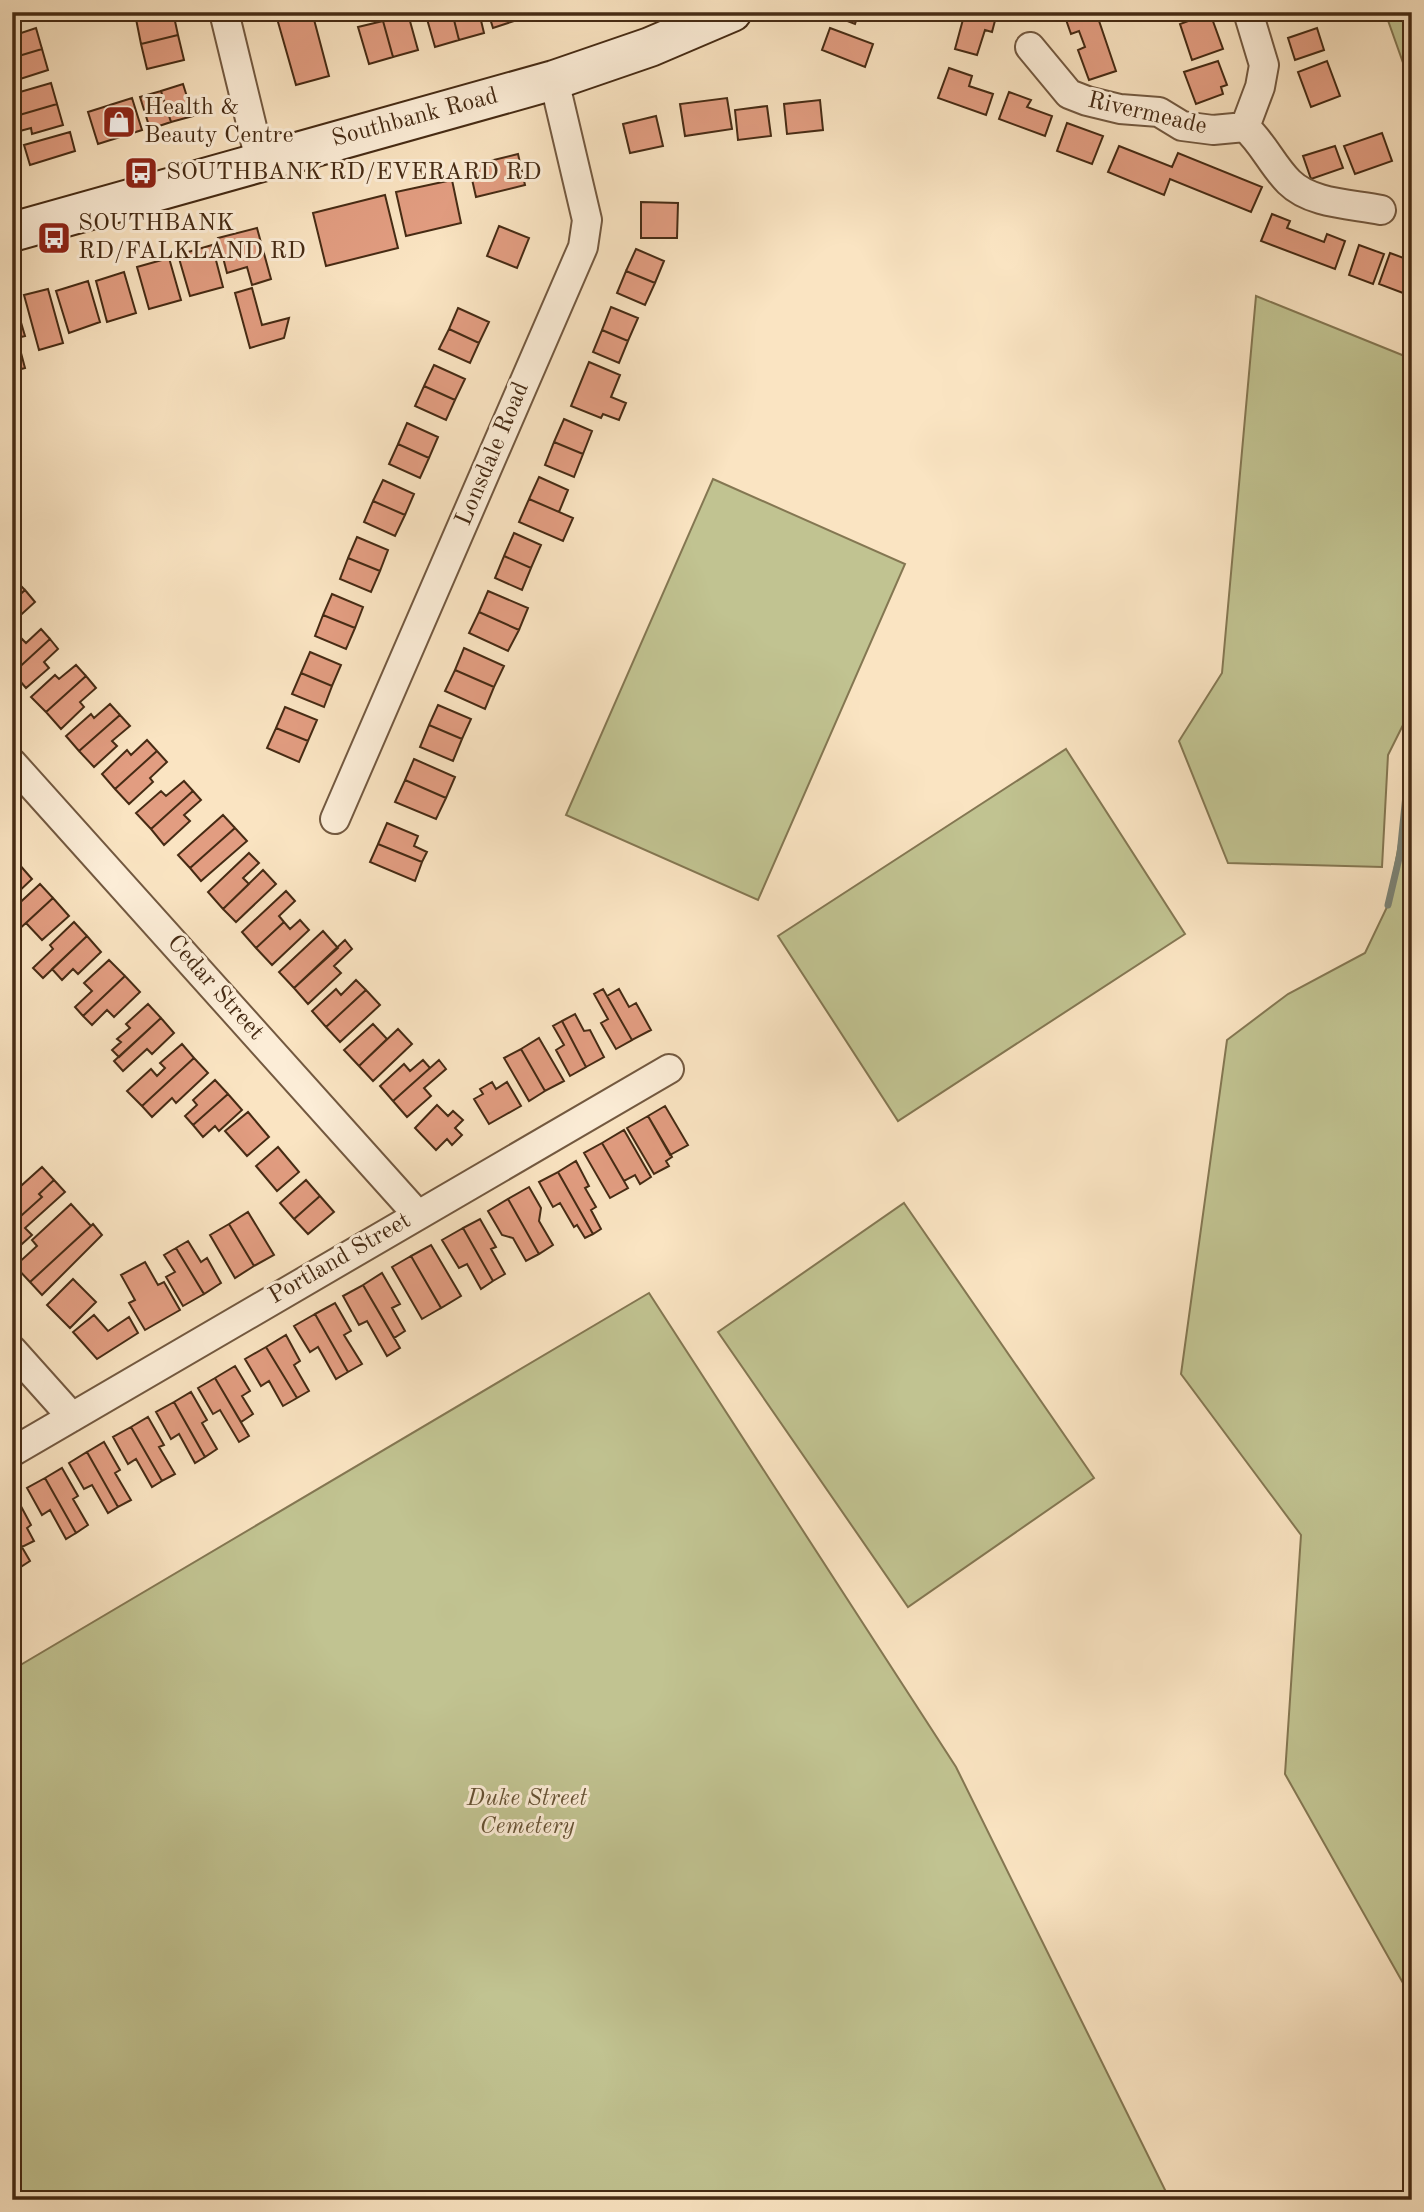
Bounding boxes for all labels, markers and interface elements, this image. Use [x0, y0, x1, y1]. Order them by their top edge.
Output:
street label: Southbank Road [329, 84, 501, 152]
street label: Rivermeade [1085, 89, 1209, 139]
place label: Health & Beauty Centre [144, 96, 293, 148]
shop icon: Health & Beauty Centre [100, 103, 138, 141]
bus stop icon: SOUTHBANK RD/EVERARD RD [122, 154, 160, 192]
place label: SOUTHBANK RD/EVERARD RD [166, 161, 541, 185]
place label: SOUTHBANK RD/FALKLAND RD [78, 212, 306, 264]
bus stop icon: SOUTHBANK RD/FALKLAND RD [35, 219, 73, 257]
street label: Lonsdale Road [452, 379, 534, 529]
street label: Cedar Street [162, 931, 268, 1045]
street label: Portland Street [265, 1209, 415, 1309]
park label: Duke Street Cemetery [466, 1787, 587, 1839]

